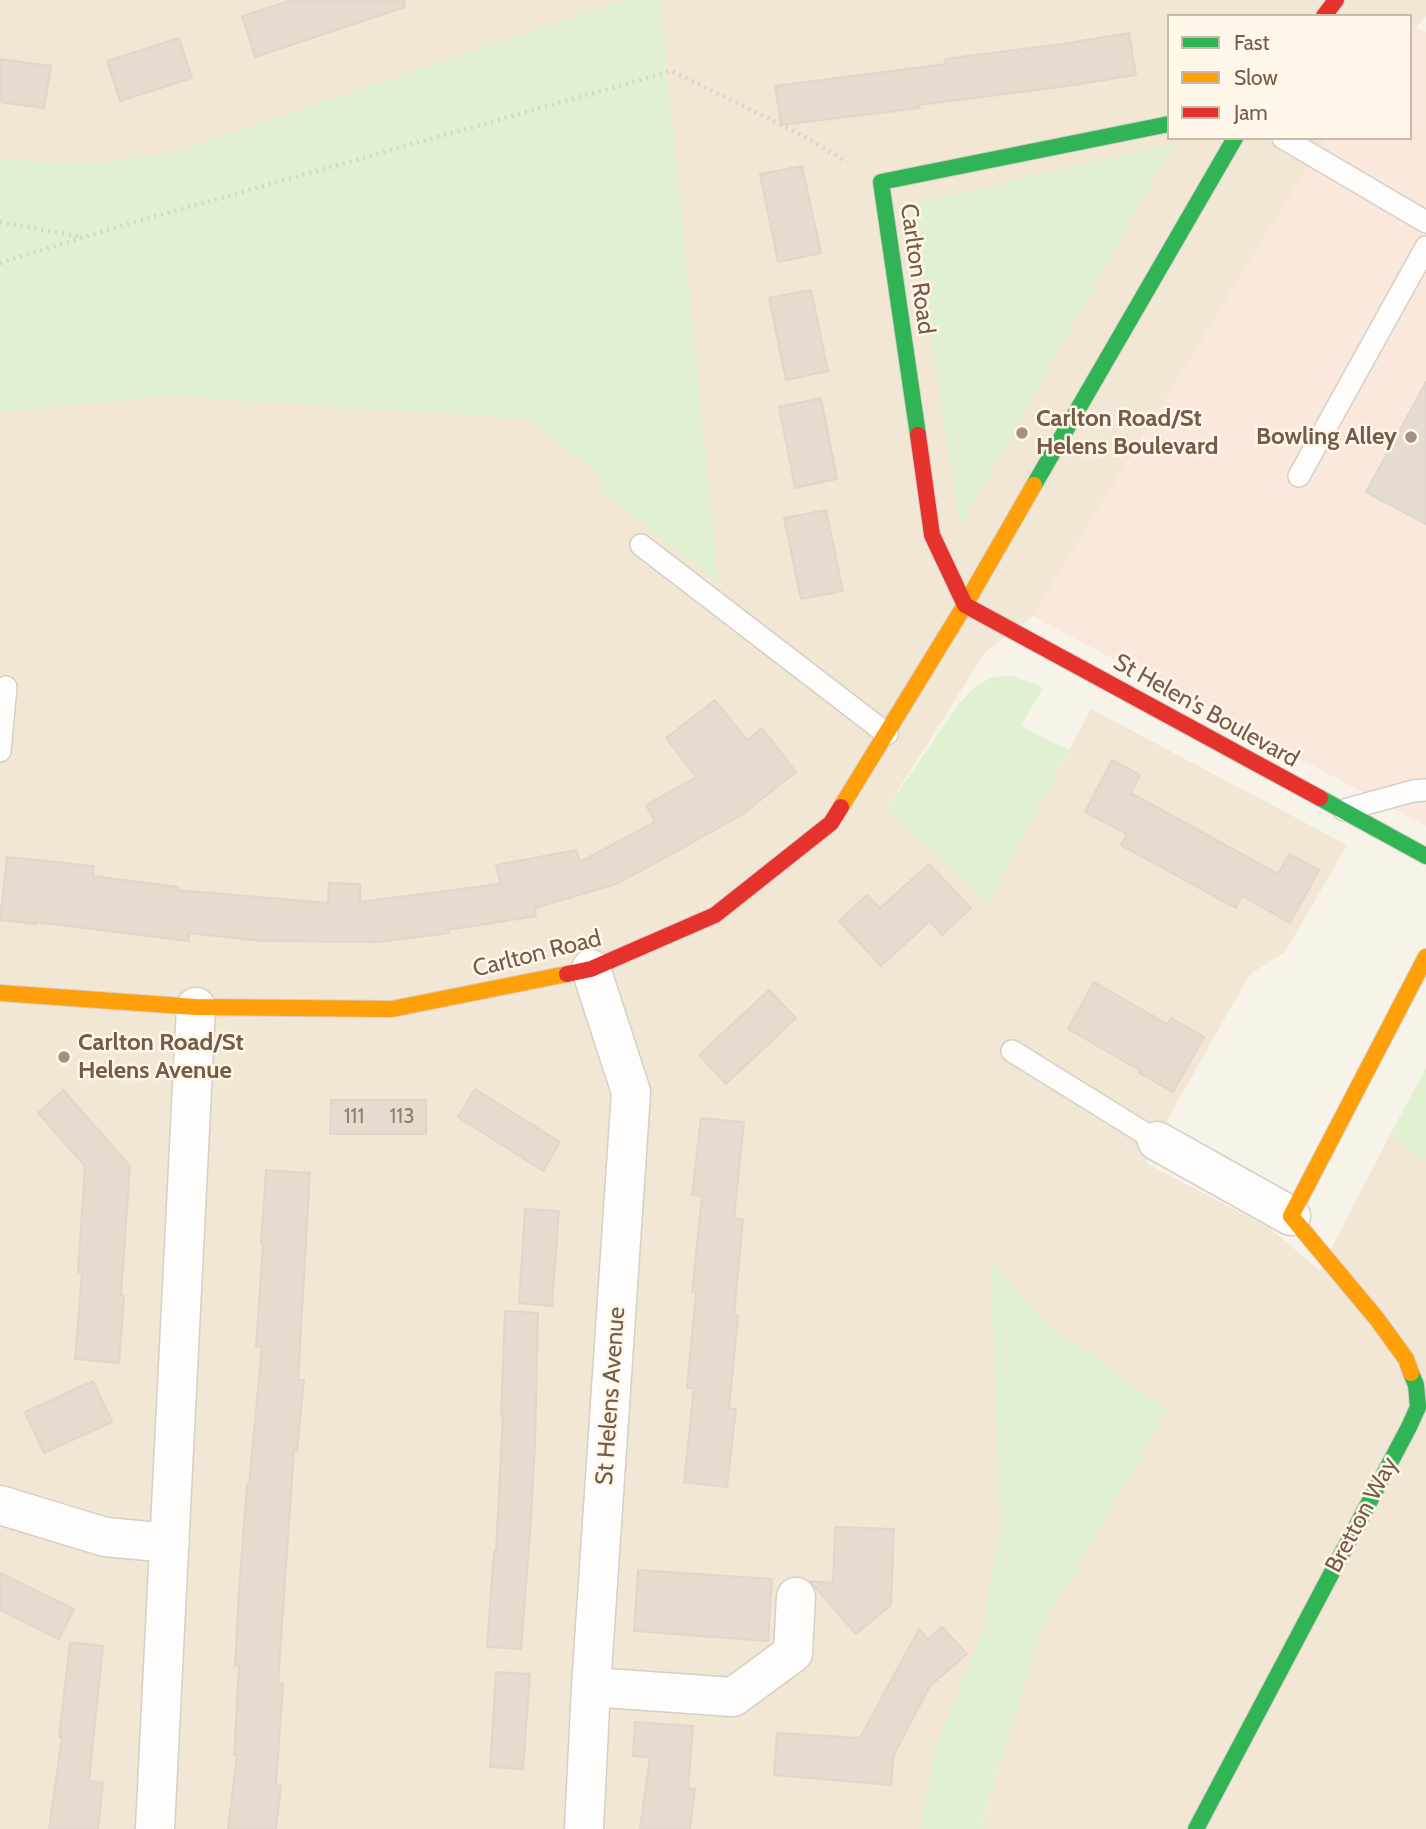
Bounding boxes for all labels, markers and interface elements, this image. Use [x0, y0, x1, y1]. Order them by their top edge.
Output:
legend [1167, 14, 1412, 140]
text: Fast [1234, 30, 1270, 55]
text: Slow [1234, 65, 1278, 90]
text: Jam [1234, 100, 1268, 125]
street label: Carlton Road [894, 202, 940, 336]
place label: Carlton Road/St Helens Boulevard [1036, 405, 1218, 461]
place label: Bowling Alley [1256, 423, 1397, 451]
marker: Carlton Road/St Helens Boulevard [1014, 425, 1030, 441]
marker: Bowling Alley [1403, 429, 1419, 445]
street label: St Helen's Boulevard [1108, 648, 1304, 774]
street label: Carlton Road [470, 924, 604, 984]
place label: Carlton Road/St Helens Avenue [78, 1029, 244, 1085]
marker: Carlton Road/St Helens Avenue [56, 1049, 72, 1065]
house number: 111 [344, 1104, 364, 1130]
house number: 113 [389, 1104, 415, 1130]
street label: St Helens Avenue [590, 1306, 632, 1486]
street label: Bretton Way [1320, 1452, 1404, 1578]

